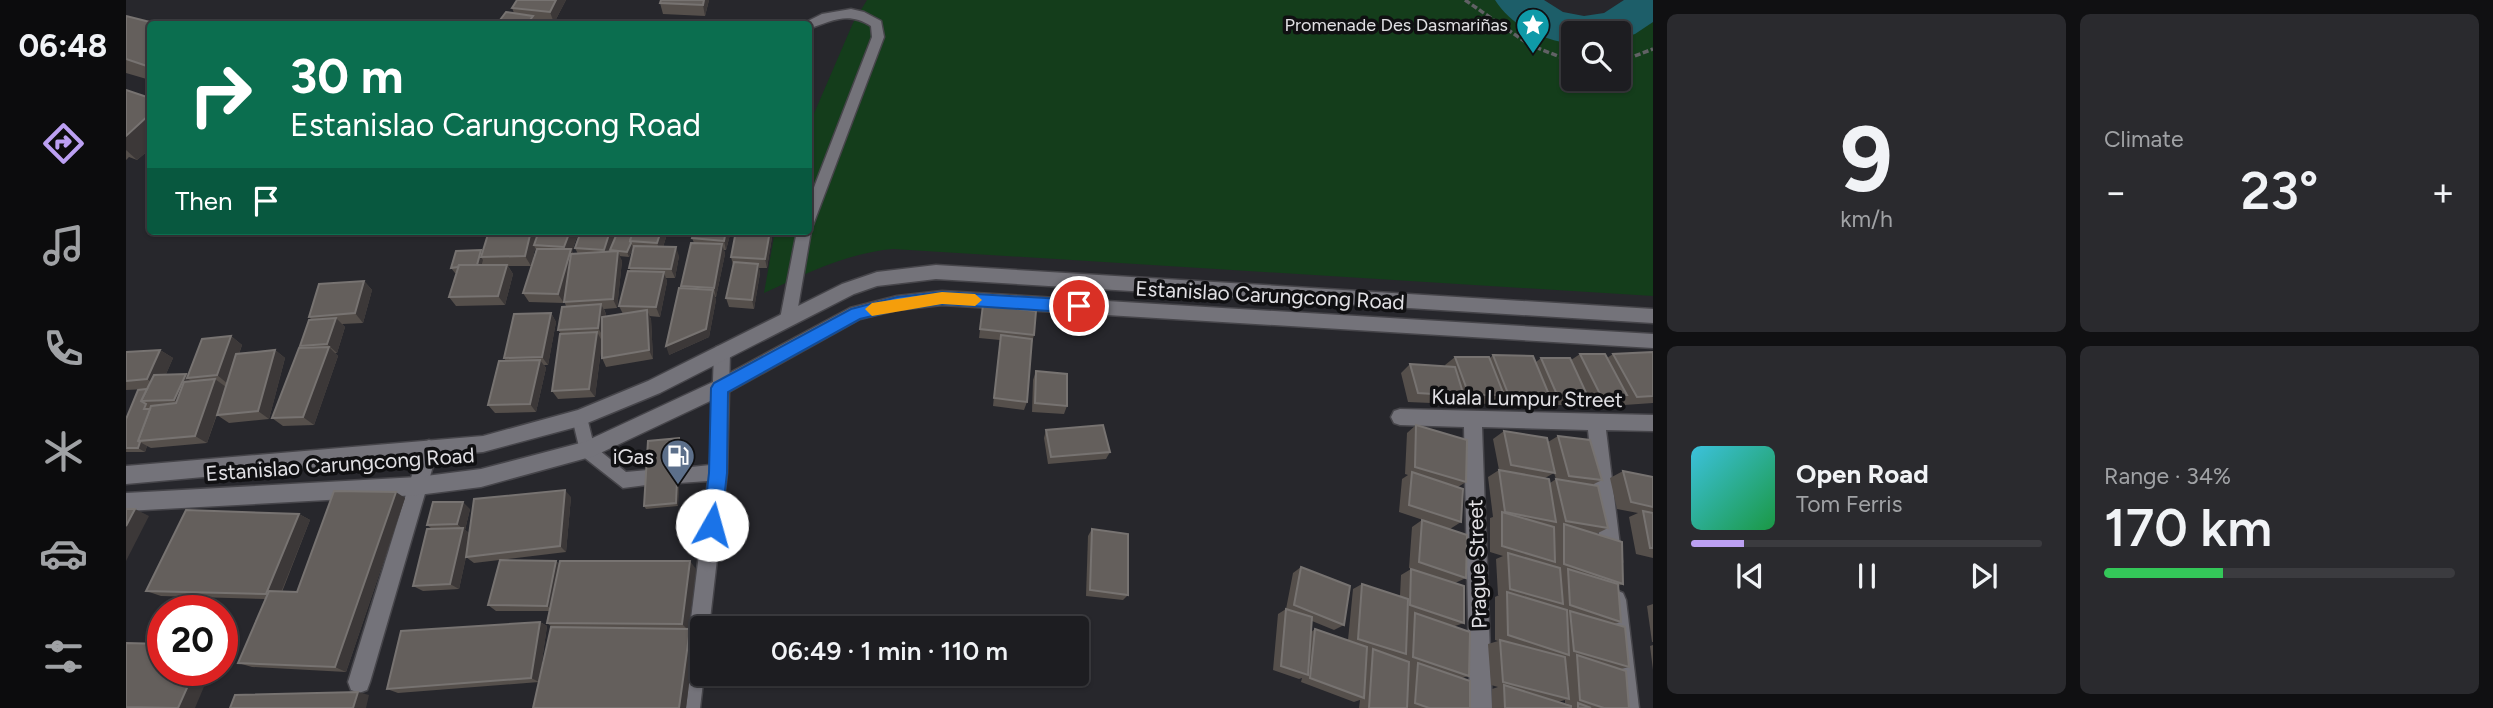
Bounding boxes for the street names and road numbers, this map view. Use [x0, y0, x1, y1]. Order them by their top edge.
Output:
street label: Estanislao Carungcong Road [1135, 275, 1405, 315]
street label: Kuala Lumpur Street [1431, 384, 1623, 412]
street label: Estanislao Carungcong Road [205, 442, 475, 486]
street label: Prague Street [1462, 499, 1492, 629]

